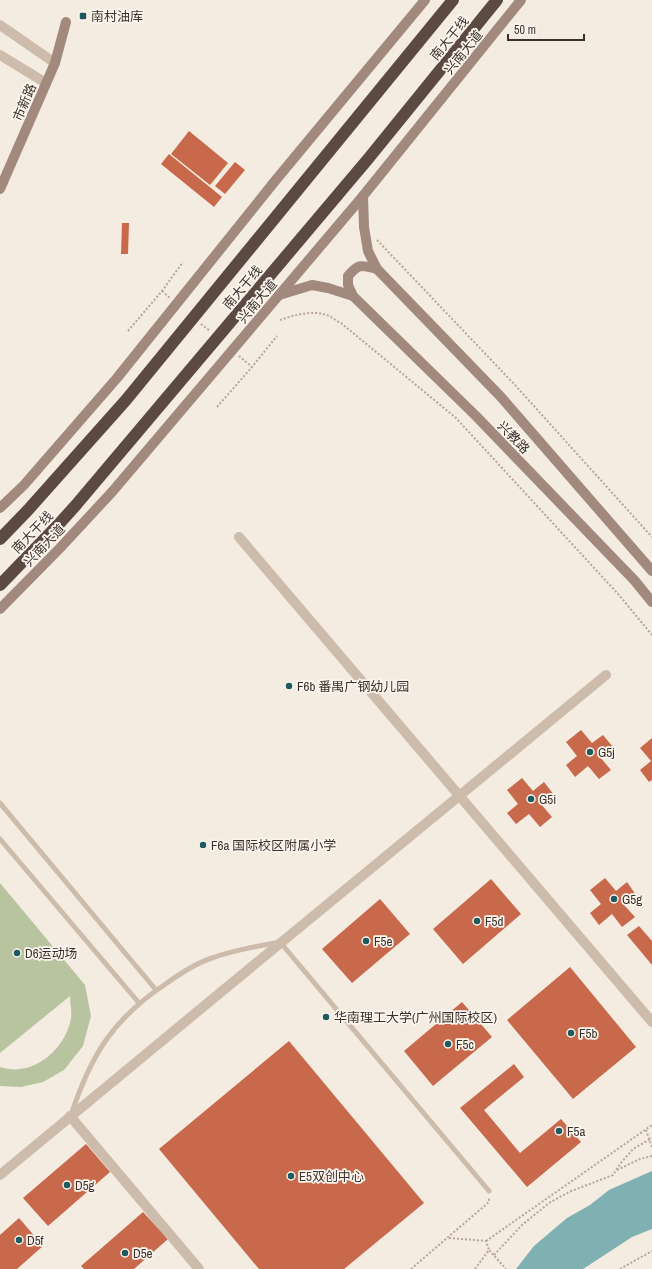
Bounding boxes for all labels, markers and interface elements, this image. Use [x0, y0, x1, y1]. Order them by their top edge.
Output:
place label: 南村油库 [91, 8, 143, 25]
marker: 南村油库 [78, 11, 88, 21]
street label: 南大干线 [426, 13, 472, 64]
scale bar [508, 16, 584, 42]
text: 50 m [514, 22, 536, 38]
street label: 兴南大道 [440, 27, 486, 78]
street label: 市新路 [9, 81, 40, 123]
street label: 南大干线 [219, 262, 266, 313]
street label: 兴南大道 [234, 276, 281, 327]
street label: 兴教路 [494, 417, 533, 457]
street label: 南大干线 [8, 508, 57, 557]
street label: 兴南大道 [20, 521, 69, 570]
place label: F6b 番禺广钢幼儿园 [297, 678, 409, 695]
marker: F6b 番禺广钢幼儿园 [284, 681, 294, 691]
place label: G5j [598, 744, 615, 761]
marker: G5j [585, 747, 595, 757]
place label: G5i [539, 791, 556, 808]
marker: G5i [526, 794, 536, 804]
place label: F6a 国际校区附属小学 [211, 837, 336, 854]
marker: F6a 国际校区附属小学 [198, 840, 208, 850]
place label: G5g [622, 891, 642, 908]
marker: G5g [609, 894, 619, 904]
place label: F5d [485, 913, 503, 930]
marker: F5d [472, 916, 482, 926]
place label: F5e [374, 933, 392, 950]
marker: F5e [361, 936, 371, 946]
place label: D6运动场 [25, 945, 78, 962]
marker: D6运动场 [12, 948, 22, 958]
place label: 华南理工大学(广州国际校区) [334, 1009, 498, 1026]
marker: 华南理工大学(广州国际校区) [321, 1012, 331, 1022]
place label: F5b [579, 1025, 597, 1042]
marker: F5b [566, 1028, 576, 1038]
place label: F5c [456, 1036, 474, 1053]
marker: F5c [443, 1039, 453, 1049]
place label: F5a [567, 1123, 585, 1140]
marker: F5a [554, 1126, 564, 1136]
place label: E5双创中心 [299, 1168, 364, 1185]
marker: E5双创中心 [286, 1171, 296, 1181]
place label: D5g [75, 1177, 95, 1194]
marker: D5g [62, 1180, 72, 1190]
place label: D5f [27, 1232, 44, 1249]
marker: D5f [14, 1235, 24, 1245]
place label: D5e [133, 1245, 153, 1262]
marker: D5e [120, 1248, 130, 1258]

